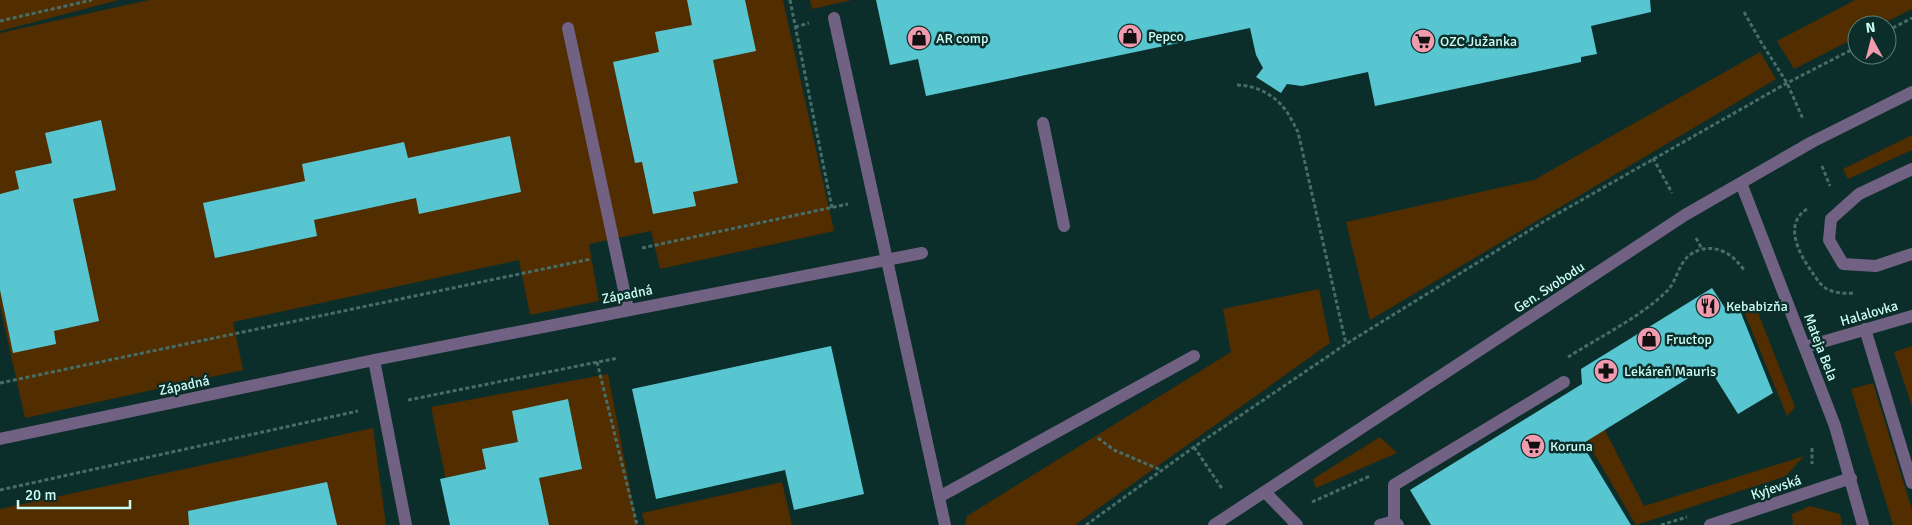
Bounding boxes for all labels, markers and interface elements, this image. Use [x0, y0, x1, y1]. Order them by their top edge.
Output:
north arrow [1847, 15, 1897, 65]
text: N [1865, 19, 1876, 37]
shop icon: Pepco [1117, 23, 1143, 49]
shop icon: AR comp [906, 25, 932, 51]
place label: Pepco [1148, 28, 1184, 45]
supermarket icon: OZC Južanka [1410, 28, 1436, 54]
place label: AR comp [936, 30, 988, 47]
place label: OZC Južanka [1440, 33, 1517, 50]
street label: Gen. Svobodu [1511, 258, 1588, 317]
street label: Západná [600, 281, 654, 308]
restaurant icon: Kebabizňa [1695, 293, 1721, 319]
street label: Halalovka [1838, 297, 1900, 330]
place label: Kebabizňa [1726, 298, 1788, 315]
street label: Mateja Bela [1800, 311, 1841, 383]
shop icon: Fructop [1636, 326, 1662, 352]
place label: Fructop [1666, 331, 1712, 348]
pharmacy icon: Lekáreň Mauris [1593, 358, 1619, 384]
place label: Lekáreň Mauris [1624, 363, 1716, 380]
street label: Západná [157, 372, 211, 399]
supermarket icon: Koruna [1520, 433, 1546, 459]
place label: Koruna [1550, 438, 1593, 455]
street label: Kyjevská [1749, 471, 1804, 504]
scale bar [18, 478, 130, 510]
text: 20 m [25, 486, 56, 504]

